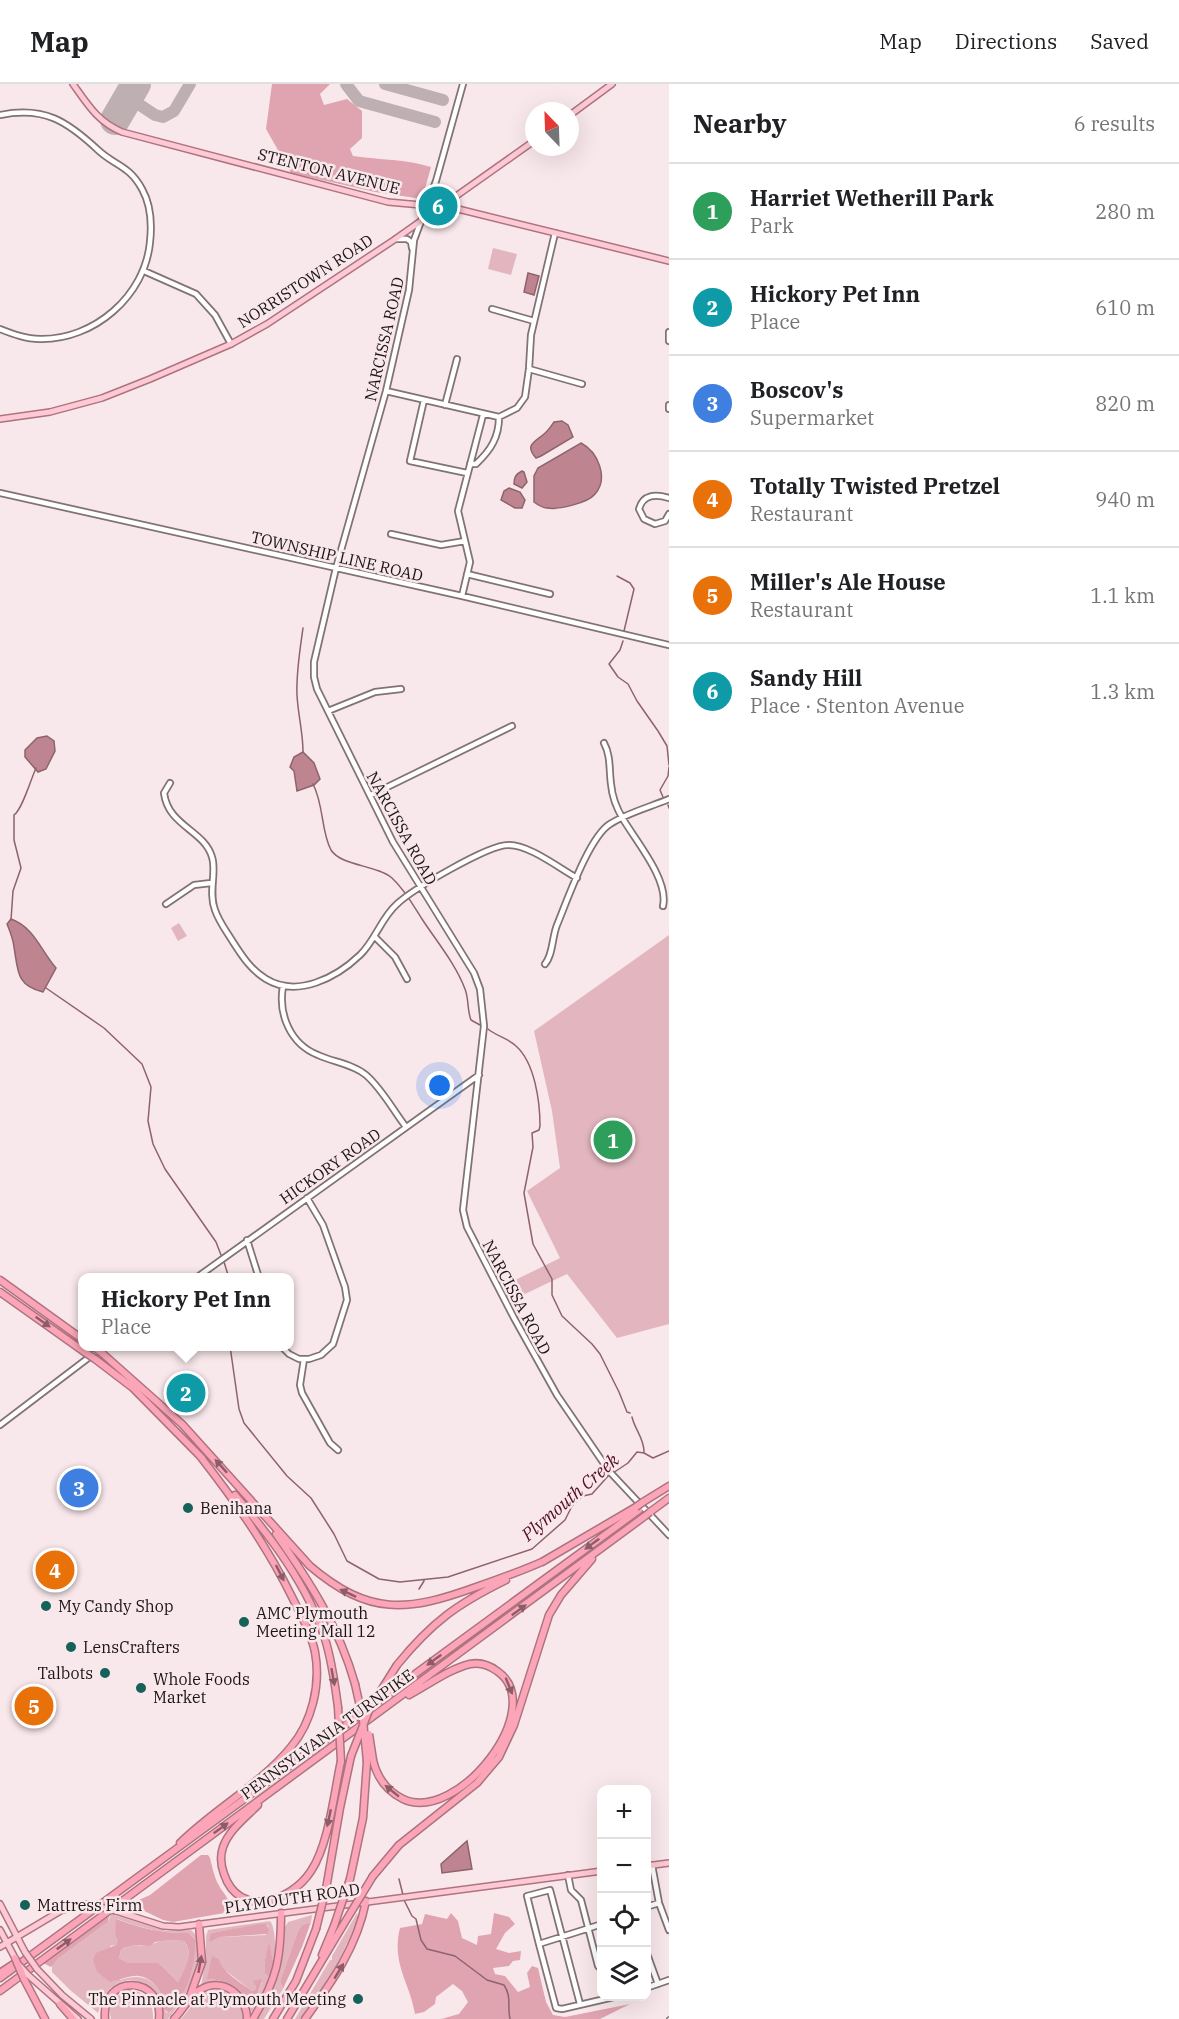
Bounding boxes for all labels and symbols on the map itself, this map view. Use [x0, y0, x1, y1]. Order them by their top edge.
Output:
north arrow [525, 102, 579, 156]
street label: STENTON AVENUE [256, 144, 402, 198]
pin: 6 [418, 184, 458, 228]
street label: NORRISTOWN ROAD [234, 230, 376, 332]
street label: NARCISSA ROAD [360, 275, 408, 403]
street label: TOWNSHIP LINE ROAD [249, 526, 425, 586]
street label: NARCISSA ROAD [362, 768, 442, 888]
your location [425, 1071, 454, 1100]
pin: 1 [594, 1118, 632, 1162]
street label: HICKORY ROAD [276, 1124, 384, 1208]
street label: NARCISSA ROAD [478, 1236, 556, 1358]
one-way arrow [35, 1316, 51, 1328]
pin: 2 [166, 1370, 206, 1416]
water label: Plymouth Creek [516, 1448, 624, 1546]
one-way arrow [215, 1459, 228, 1474]
pin: 3 [60, 1466, 98, 1510]
place label: Benihana [200, 1498, 273, 1518]
marker: Benihana [181, 1501, 195, 1515]
one-way arrow [584, 1538, 600, 1550]
pin: 4 [36, 1548, 74, 1592]
one-way arrow [275, 1565, 285, 1582]
one-way arrow [340, 1588, 357, 1597]
place label: My Candy Shop [58, 1596, 174, 1616]
marker: My Candy Shop [39, 1599, 53, 1613]
place label: AMC Plymouth Meeting Mall 12 [256, 1603, 376, 1641]
one-way arrow [510, 1604, 526, 1616]
marker: AMC Plymouth Meeting Mall 12 [237, 1615, 251, 1629]
place label: LensCrafters [83, 1637, 180, 1657]
marker: LensCrafters [64, 1640, 78, 1654]
one-way arrow [427, 1654, 443, 1666]
place label: Talbots [37, 1663, 93, 1683]
street label: PENNSYLVANIA TURNPIKE [237, 1665, 417, 1803]
marker: Talbots [98, 1666, 112, 1680]
one-way arrow [329, 1667, 338, 1686]
place label: Whole Foods Market [153, 1669, 250, 1707]
one-way arrow [504, 1678, 514, 1696]
marker: Whole Foods Market [134, 1681, 148, 1695]
pin: 5 [15, 1684, 54, 1728]
one-way arrow [384, 1785, 400, 1798]
one-way arrow [323, 1809, 333, 1827]
one-way arrow [213, 1822, 229, 1834]
street label: PLYMOUTH ROAD [223, 1879, 361, 1917]
place label: Mattress Firm [37, 1895, 143, 1915]
marker: Mattress Firm [18, 1898, 32, 1912]
one-way arrow [56, 1938, 72, 1950]
one-way arrow [196, 1954, 205, 1973]
one-way arrow [333, 1963, 344, 1979]
place label: The Pinnacle at Plymouth Meeting [88, 1989, 346, 2009]
marker: The Pinnacle at Plymouth Meeting [351, 1992, 365, 2006]

